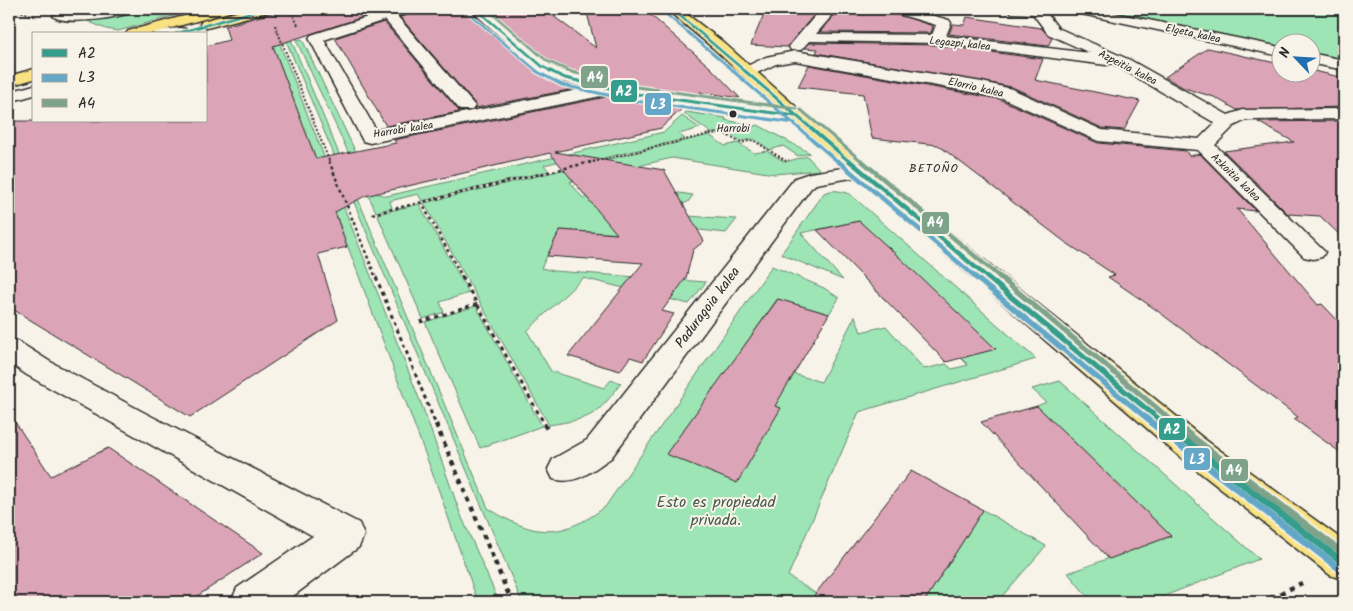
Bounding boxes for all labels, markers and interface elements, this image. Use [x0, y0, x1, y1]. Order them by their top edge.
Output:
street label: Elgeta kalea [1163, 19, 1222, 49]
legend [32, 32, 208, 122]
street label: Legazpi kalea [928, 32, 991, 56]
north arrow [1270, 32, 1320, 82]
text: A2 [78, 42, 96, 66]
text: N [1273, 44, 1297, 62]
street label: Azpeitia kalea [1095, 45, 1160, 90]
line badge: A4 [580, 65, 609, 89]
text: L3 [78, 66, 95, 90]
text: A4 [587, 67, 604, 89]
street label: Elorrio kalea [946, 73, 1005, 103]
line badge: A2 [610, 79, 638, 103]
text: A2 [616, 81, 632, 103]
text: A4 [78, 92, 95, 116]
line badge: L3 [644, 92, 672, 116]
text: L3 [650, 94, 666, 116]
marker: Harrobi [728, 109, 738, 119]
street label: Harrobi kalea [372, 116, 435, 144]
place label: Harrobi [716, 120, 750, 138]
street label: Azkoitia kalea [1206, 149, 1265, 206]
district label: BETOÑO [909, 159, 959, 178]
line badge: A4 [921, 211, 950, 235]
text: A4 [927, 212, 944, 234]
street label: Paduragoia kalea [670, 262, 746, 353]
line badge: A2 [1158, 417, 1186, 441]
text: A2 [1164, 419, 1180, 441]
line badge: L3 [1183, 447, 1211, 471]
text: L3 [1189, 449, 1205, 471]
line badge: A4 [1220, 458, 1249, 482]
text: A4 [1226, 460, 1243, 482]
park label: Esto es propiedad privada. [657, 490, 776, 533]

